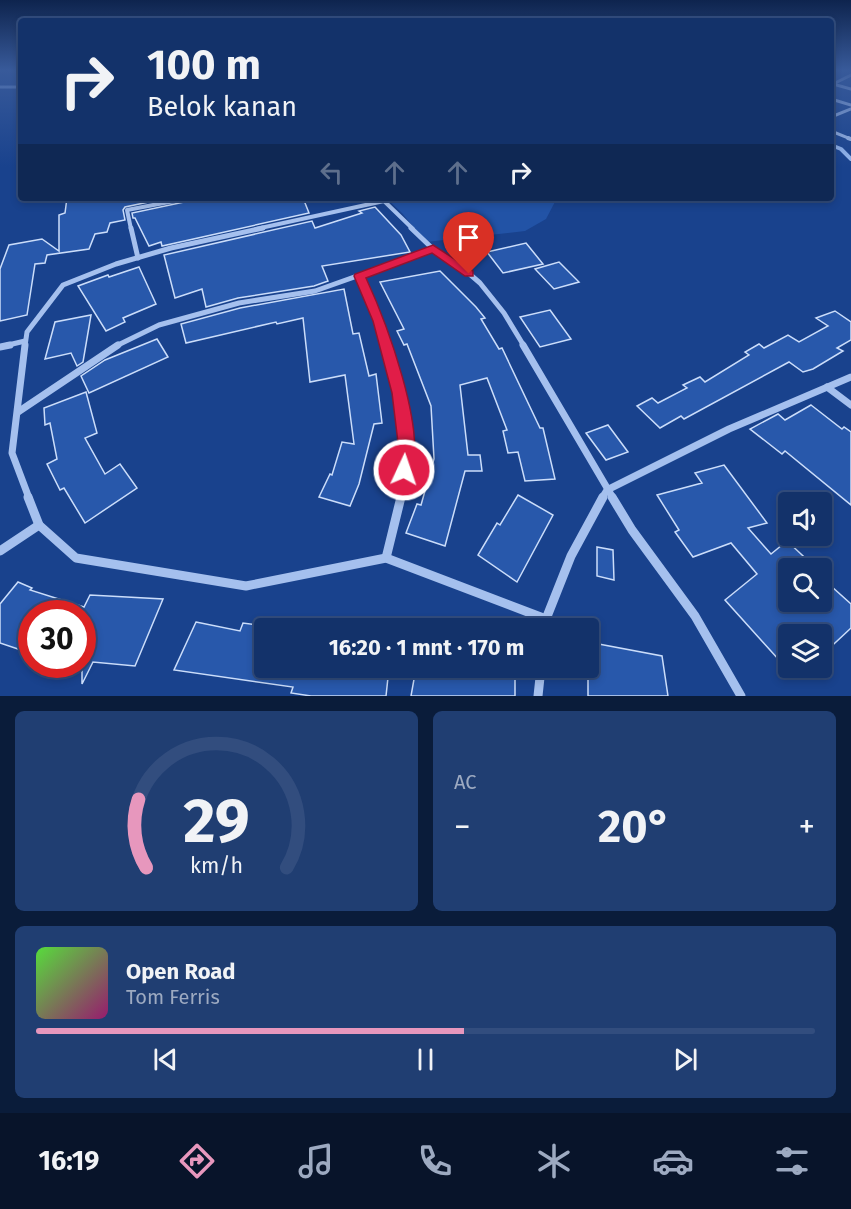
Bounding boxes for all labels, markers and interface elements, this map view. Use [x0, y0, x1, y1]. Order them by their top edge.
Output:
text: 100 m [147, 40, 261, 90]
icon: right [48, 42, 126, 120]
text: Belok kanan [147, 91, 297, 123]
icon: left [315, 156, 348, 189]
icon: ahead [378, 156, 411, 189]
icon: ahead [441, 156, 474, 189]
icon: right [504, 156, 537, 189]
pin [443, 212, 494, 274]
icon: arrive [452, 221, 485, 254]
position arrow [372, 438, 436, 502]
map controls [778, 492, 832, 678]
button: sound [778, 492, 832, 546]
button: search [778, 558, 832, 612]
speed limit sign: 30 [18, 600, 96, 678]
button: layers [778, 624, 832, 678]
text: 16:20 · 1 mnt · 170 m [329, 634, 524, 661]
text: AC [454, 770, 476, 794]
text: 29 [183, 784, 250, 859]
text: 20° [598, 800, 671, 854]
text: − [454, 807, 471, 847]
text: + [799, 807, 815, 847]
text: km/h [190, 853, 243, 879]
text: Open Road [126, 958, 236, 985]
text: Tom Ferris [126, 985, 220, 1009]
icon: previous [149, 1043, 182, 1076]
icon: pause [409, 1043, 442, 1076]
icon: next [669, 1043, 702, 1076]
icon: directions [176, 1140, 218, 1182]
icon: music [295, 1140, 337, 1182]
icon: phone [414, 1140, 456, 1182]
icon: climate [533, 1140, 575, 1182]
icon: car [652, 1140, 694, 1182]
icon: filters [771, 1140, 813, 1182]
text: 16:19 [38, 1145, 99, 1177]

